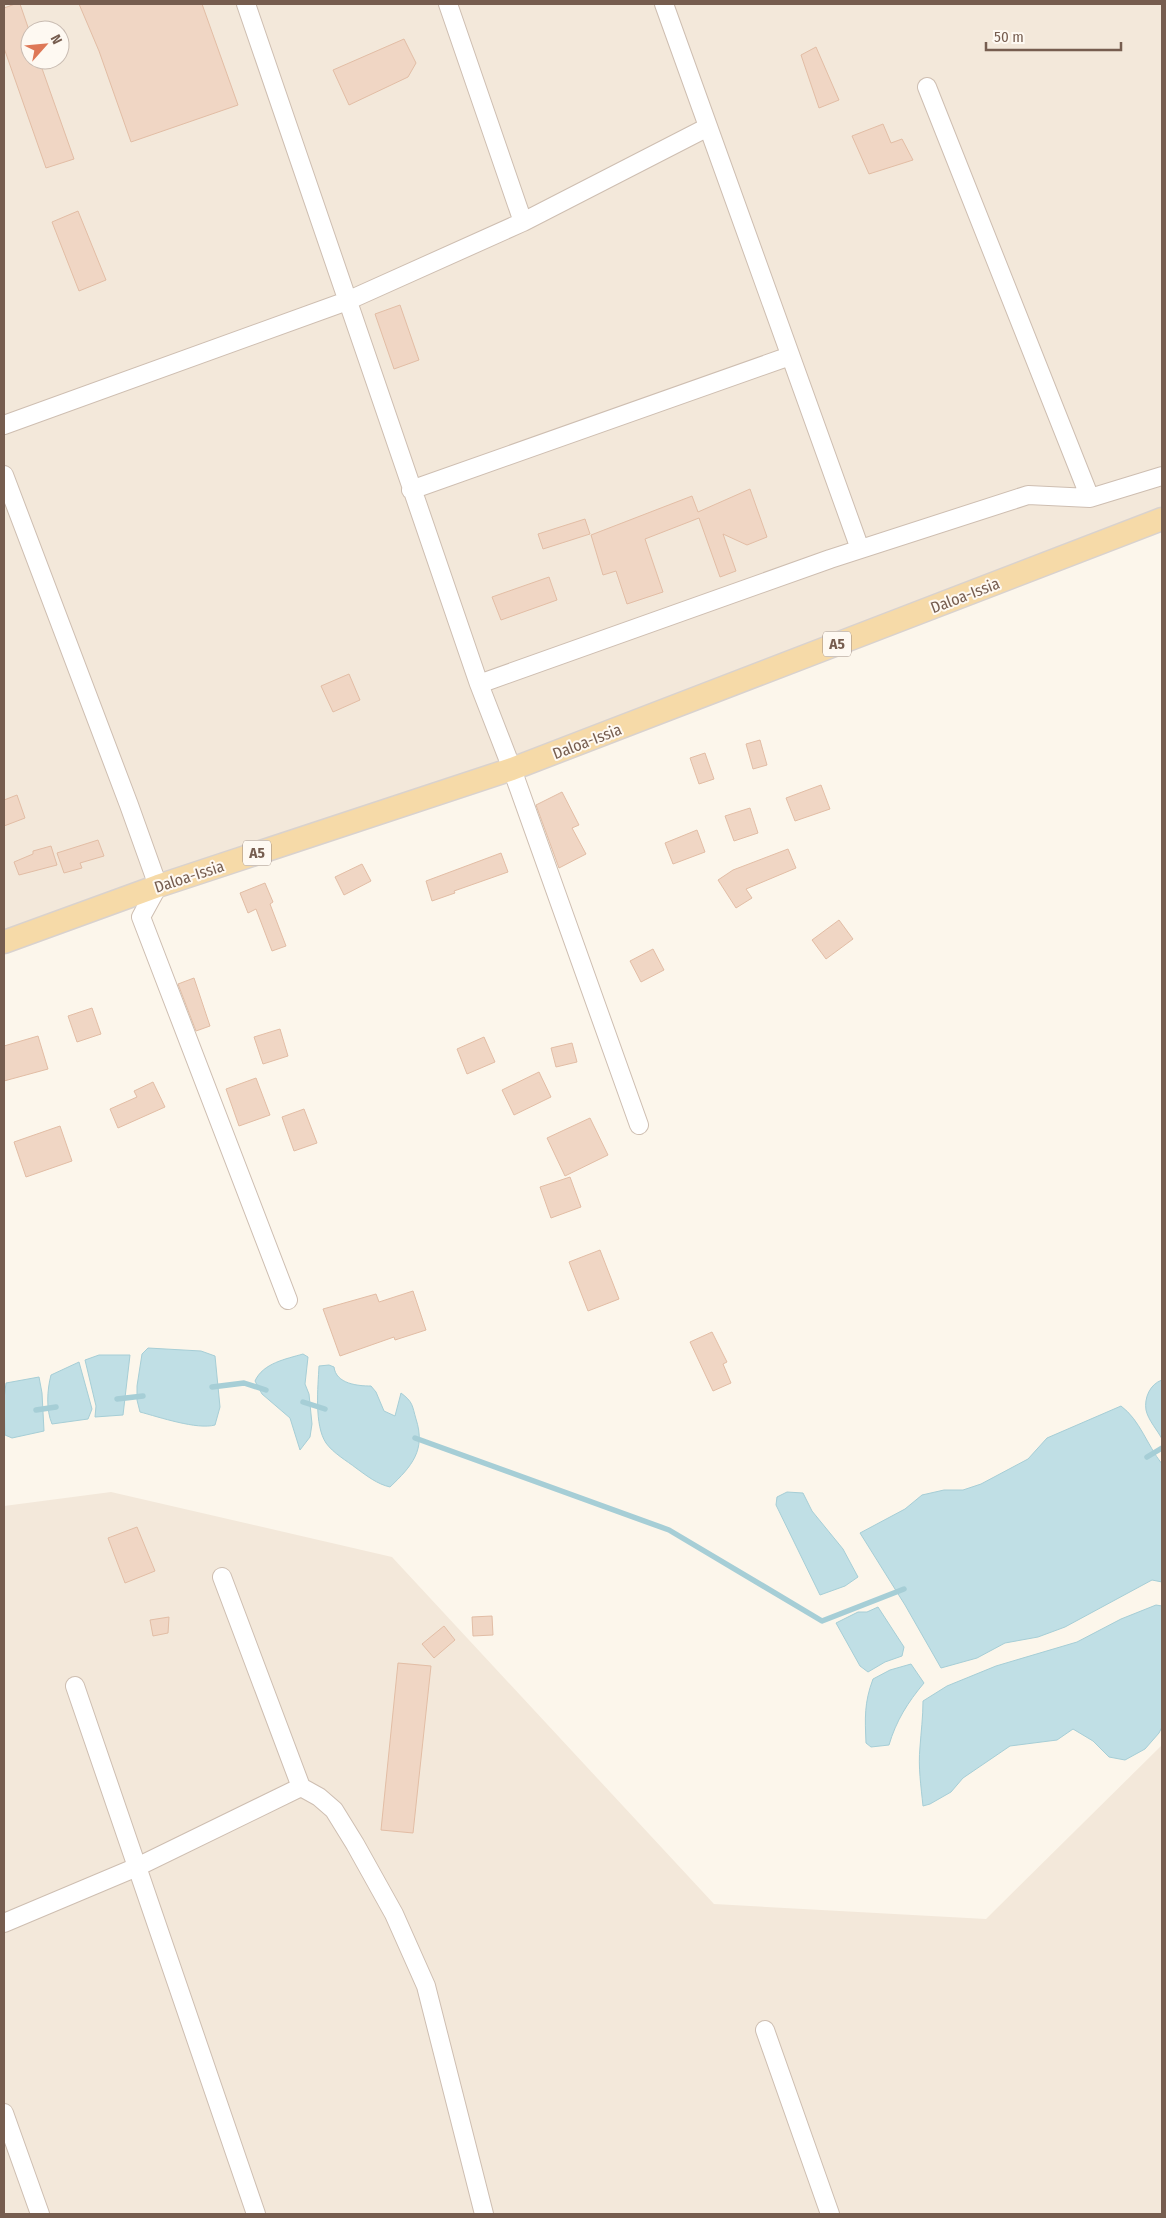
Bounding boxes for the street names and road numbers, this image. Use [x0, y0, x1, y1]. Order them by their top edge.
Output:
street label: Daloa-Issia [928, 574, 1003, 617]
road number: A5 [823, 632, 851, 656]
street label: Daloa-Issia [550, 720, 625, 763]
road number: A5 [243, 840, 271, 866]
street label: Daloa-Issia [152, 856, 227, 897]

